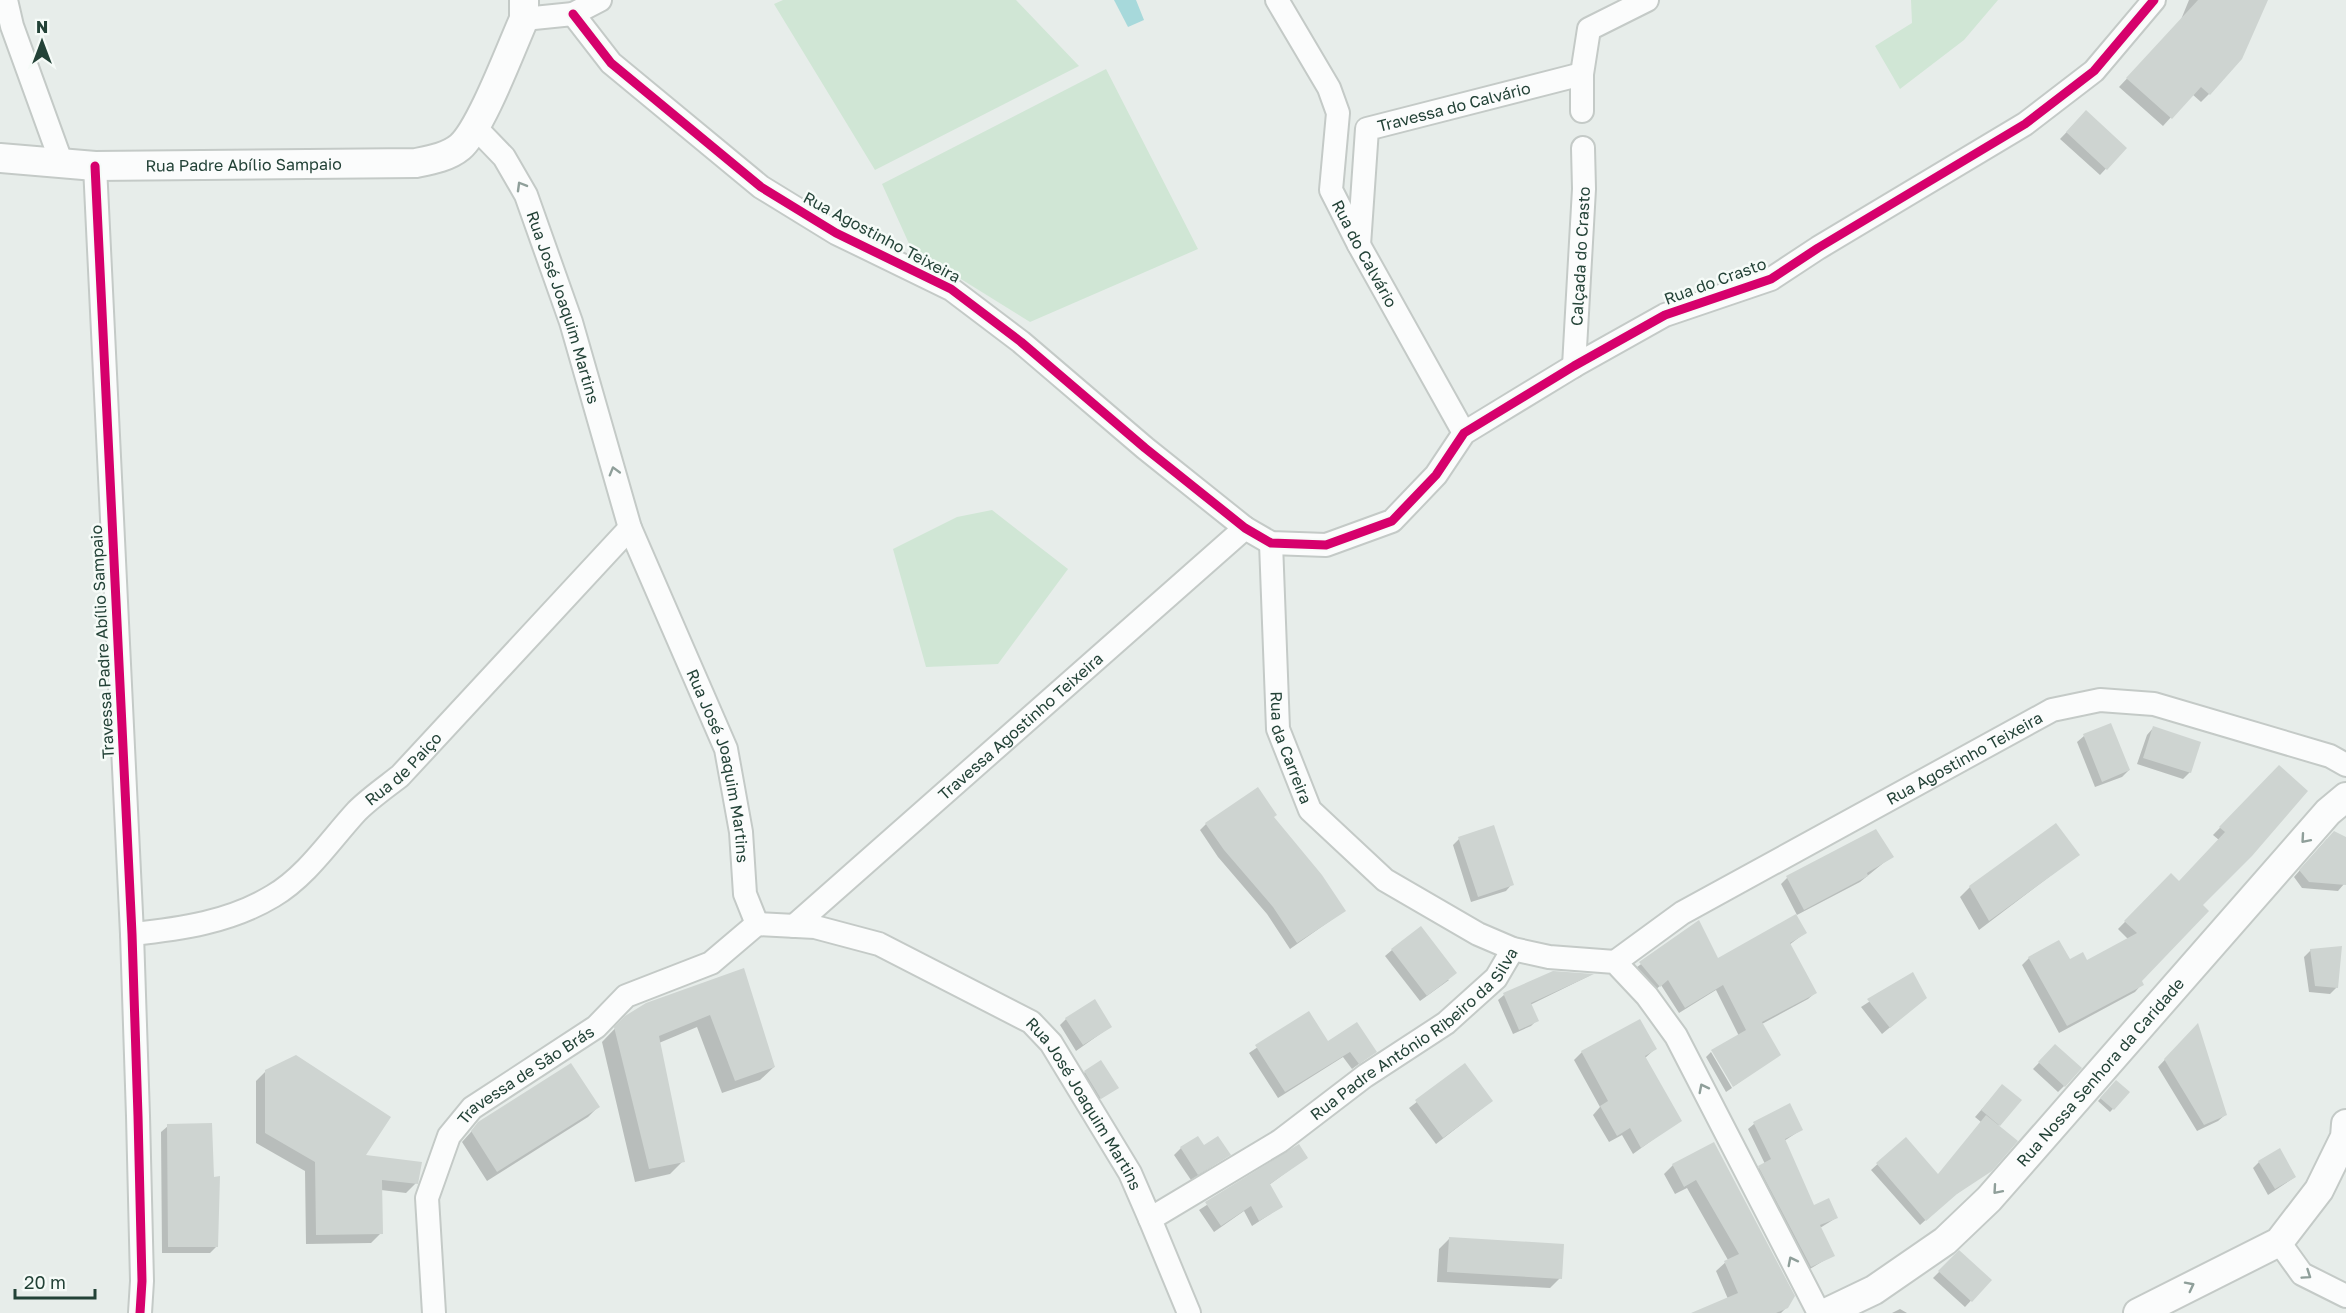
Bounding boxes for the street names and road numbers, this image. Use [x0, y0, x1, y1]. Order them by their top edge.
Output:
street label: Travessa do Calvário [1375, 78, 1533, 136]
street label: Rua Padre Abílio Sampaio [145, 154, 342, 176]
street label: Calçada do Crasto [1566, 186, 1594, 326]
street label: Rua Agostinho Teixeira [800, 187, 964, 287]
street label: Rua do Calvário [1328, 196, 1402, 311]
street label: Rua José Joaquim Martins [522, 208, 604, 406]
street label: Rua do Crasto [1661, 253, 1769, 309]
street label: Travessa Padre Abílio Sampaio [86, 525, 118, 759]
street label: Travessa Agostinho Teixeira [934, 648, 1107, 804]
street label: Rua José Joaquim Martins [682, 666, 753, 863]
street label: Rua da Carreira [1267, 691, 1317, 807]
street label: Rua Agostinho Teixeira [1883, 707, 2046, 809]
street label: Rua de Paiço [361, 728, 446, 810]
street label: Rua Padre António Ribeiro da Silva [1306, 944, 1522, 1124]
street label: Rua Nossa Senhora da Caridade [2012, 974, 2188, 1171]
street label: Rua José Joaquim Martins [1022, 1013, 1146, 1193]
street label: Travessa de São Brás [453, 1021, 598, 1128]

